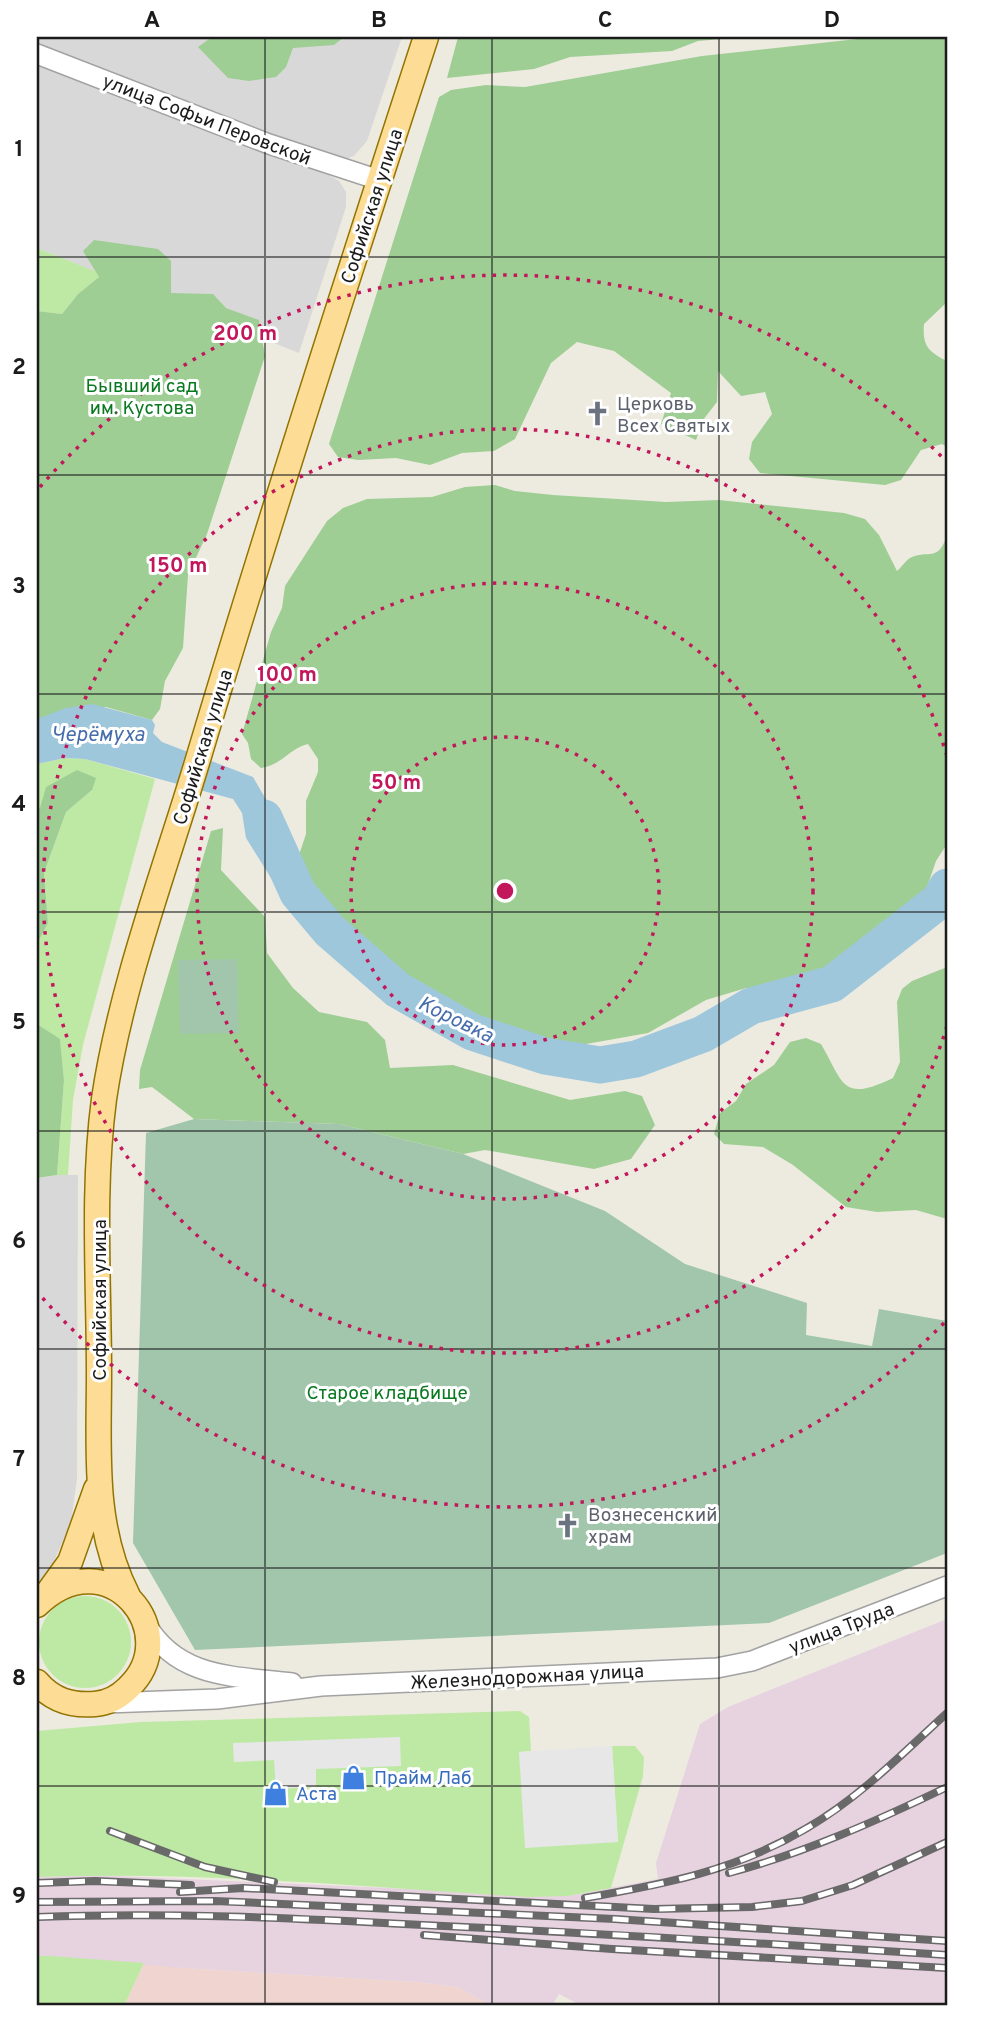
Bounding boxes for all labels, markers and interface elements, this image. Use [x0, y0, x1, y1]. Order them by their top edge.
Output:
text: A [144, 7, 160, 36]
text: B [371, 7, 387, 36]
text: C [598, 7, 612, 36]
text: D [824, 7, 840, 36]
street label: улица Софьи Перовской [99, 70, 314, 172]
street label: Софийская улица [337, 126, 409, 287]
text: 1 [14, 136, 24, 165]
text: 200 m [213, 321, 277, 348]
text: 2 [12, 354, 26, 383]
park label: Бывший сад им. Кустова [86, 375, 198, 421]
place label: Церковь Всех Святых [617, 393, 730, 439]
church icon: Церковь Всех Святых [583, 400, 611, 428]
text: 150 m [149, 553, 207, 580]
text: 3 [12, 573, 26, 602]
text: 100 m [257, 662, 317, 689]
street label: Софийская улица [169, 667, 239, 828]
water label: Черёмуха [51, 722, 145, 749]
text: 50 m [371, 770, 421, 797]
text: 4 [12, 791, 26, 820]
centre of rings [493, 879, 517, 903]
water label: Коровка [413, 991, 498, 1050]
text: 5 [12, 1009, 26, 1038]
street label: Софийская улица [89, 1219, 113, 1381]
text: 6 [12, 1228, 26, 1257]
park label: Старое кладбище [306, 1382, 468, 1406]
text: 7 [13, 1446, 25, 1475]
place label: Вознесенский храм [588, 1504, 717, 1550]
church icon: Вознесенский храм [554, 1511, 582, 1539]
street label: улица Труда [786, 1598, 898, 1660]
street label: Железнодорожная улица [410, 1660, 645, 1696]
text: 8 [12, 1665, 26, 1694]
shop icon: Прайм Лаб [340, 1763, 368, 1791]
place label: Прайм Лаб [374, 1767, 472, 1791]
shop icon: Аста [262, 1779, 290, 1807]
place label: Аста [296, 1783, 337, 1807]
text: 9 [12, 1883, 26, 1912]

